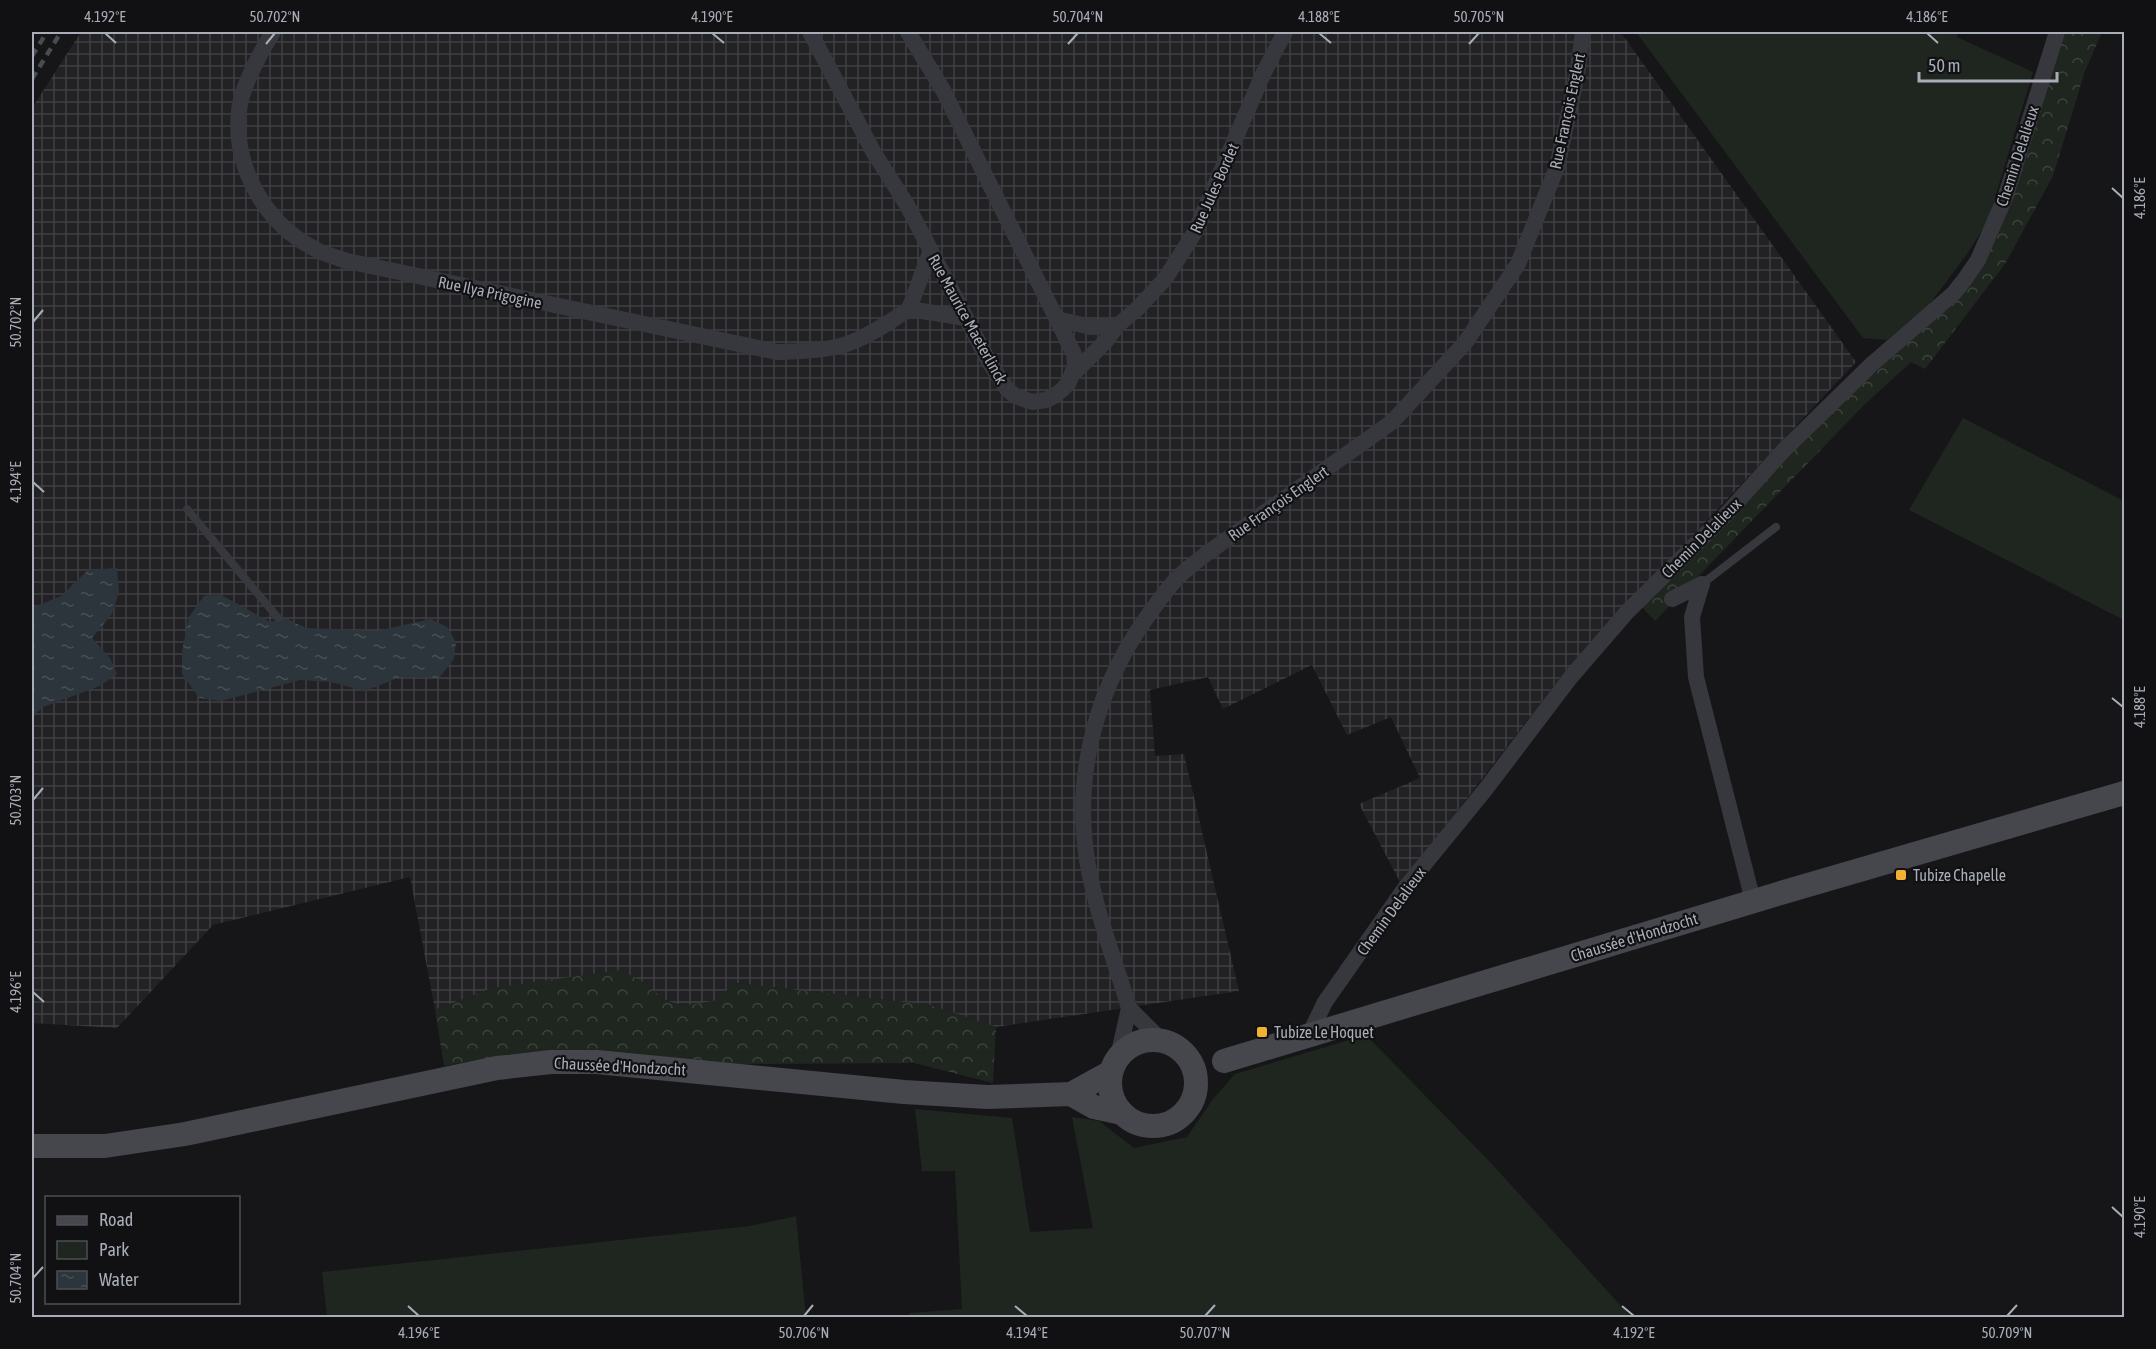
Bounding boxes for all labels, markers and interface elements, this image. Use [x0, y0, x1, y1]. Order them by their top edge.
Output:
text: 4.192°E [84, 8, 126, 25]
text: 50.702°N [250, 8, 300, 25]
text: 4.190°E [691, 8, 733, 25]
text: 50.704°N [1053, 8, 1103, 25]
text: 4.188°E [1298, 8, 1340, 25]
text: 50.705°N [1454, 8, 1504, 25]
text: 4.186°E [1906, 8, 1948, 25]
scale bar [1919, 45, 2057, 83]
street label: Rue François Englert [1546, 51, 1589, 171]
text: 50 m [1928, 55, 1960, 76]
street label: Chemin Delalieux [1992, 103, 2042, 209]
street label: Rue Jules Bordet [1186, 140, 1242, 236]
text: 4.186°E [2131, 177, 2148, 219]
street label: Rue Maurice Maeterlinck [925, 251, 1011, 387]
street label: Rue Ilya Prigogine [436, 272, 543, 313]
text: 50.702°N [7, 297, 24, 347]
text: 4.194°E [7, 461, 24, 503]
street label: Rue François Englert [1225, 462, 1332, 545]
street label: Chemin Delalieux [1658, 494, 1745, 581]
text: 4.188°E [2131, 686, 2148, 728]
text: 50.703°N [7, 775, 24, 825]
street label: Chemin Delalieux [1353, 863, 1429, 959]
place label: Tubize Chapelle [1913, 866, 2006, 885]
marker: Tubize Chapelle [1894, 868, 1908, 882]
street label: Chaussée d'Hondzocht [1568, 909, 1700, 965]
text: 4.196°E [7, 971, 24, 1013]
place label: Tubize Le Hoquet [1274, 1023, 1374, 1042]
marker: Tubize Le Hoquet [1255, 1025, 1269, 1039]
street label: Chaussée d'Hondzocht [554, 1054, 687, 1078]
legend [45, 1196, 240, 1304]
text: 4.190°E [2131, 1196, 2148, 1238]
text: Road [99, 1209, 133, 1230]
text: Park [99, 1239, 129, 1260]
text: 50.704°N [7, 1253, 24, 1303]
text: Water [99, 1269, 139, 1290]
text: 4.196°E [398, 1324, 440, 1341]
text: 50.706°N [779, 1324, 829, 1341]
text: 4.194°E [1006, 1324, 1048, 1341]
text: 50.707°N [1180, 1324, 1230, 1341]
text: 4.192°E [1613, 1324, 1655, 1341]
text: 50.709°N [1982, 1324, 2032, 1341]

